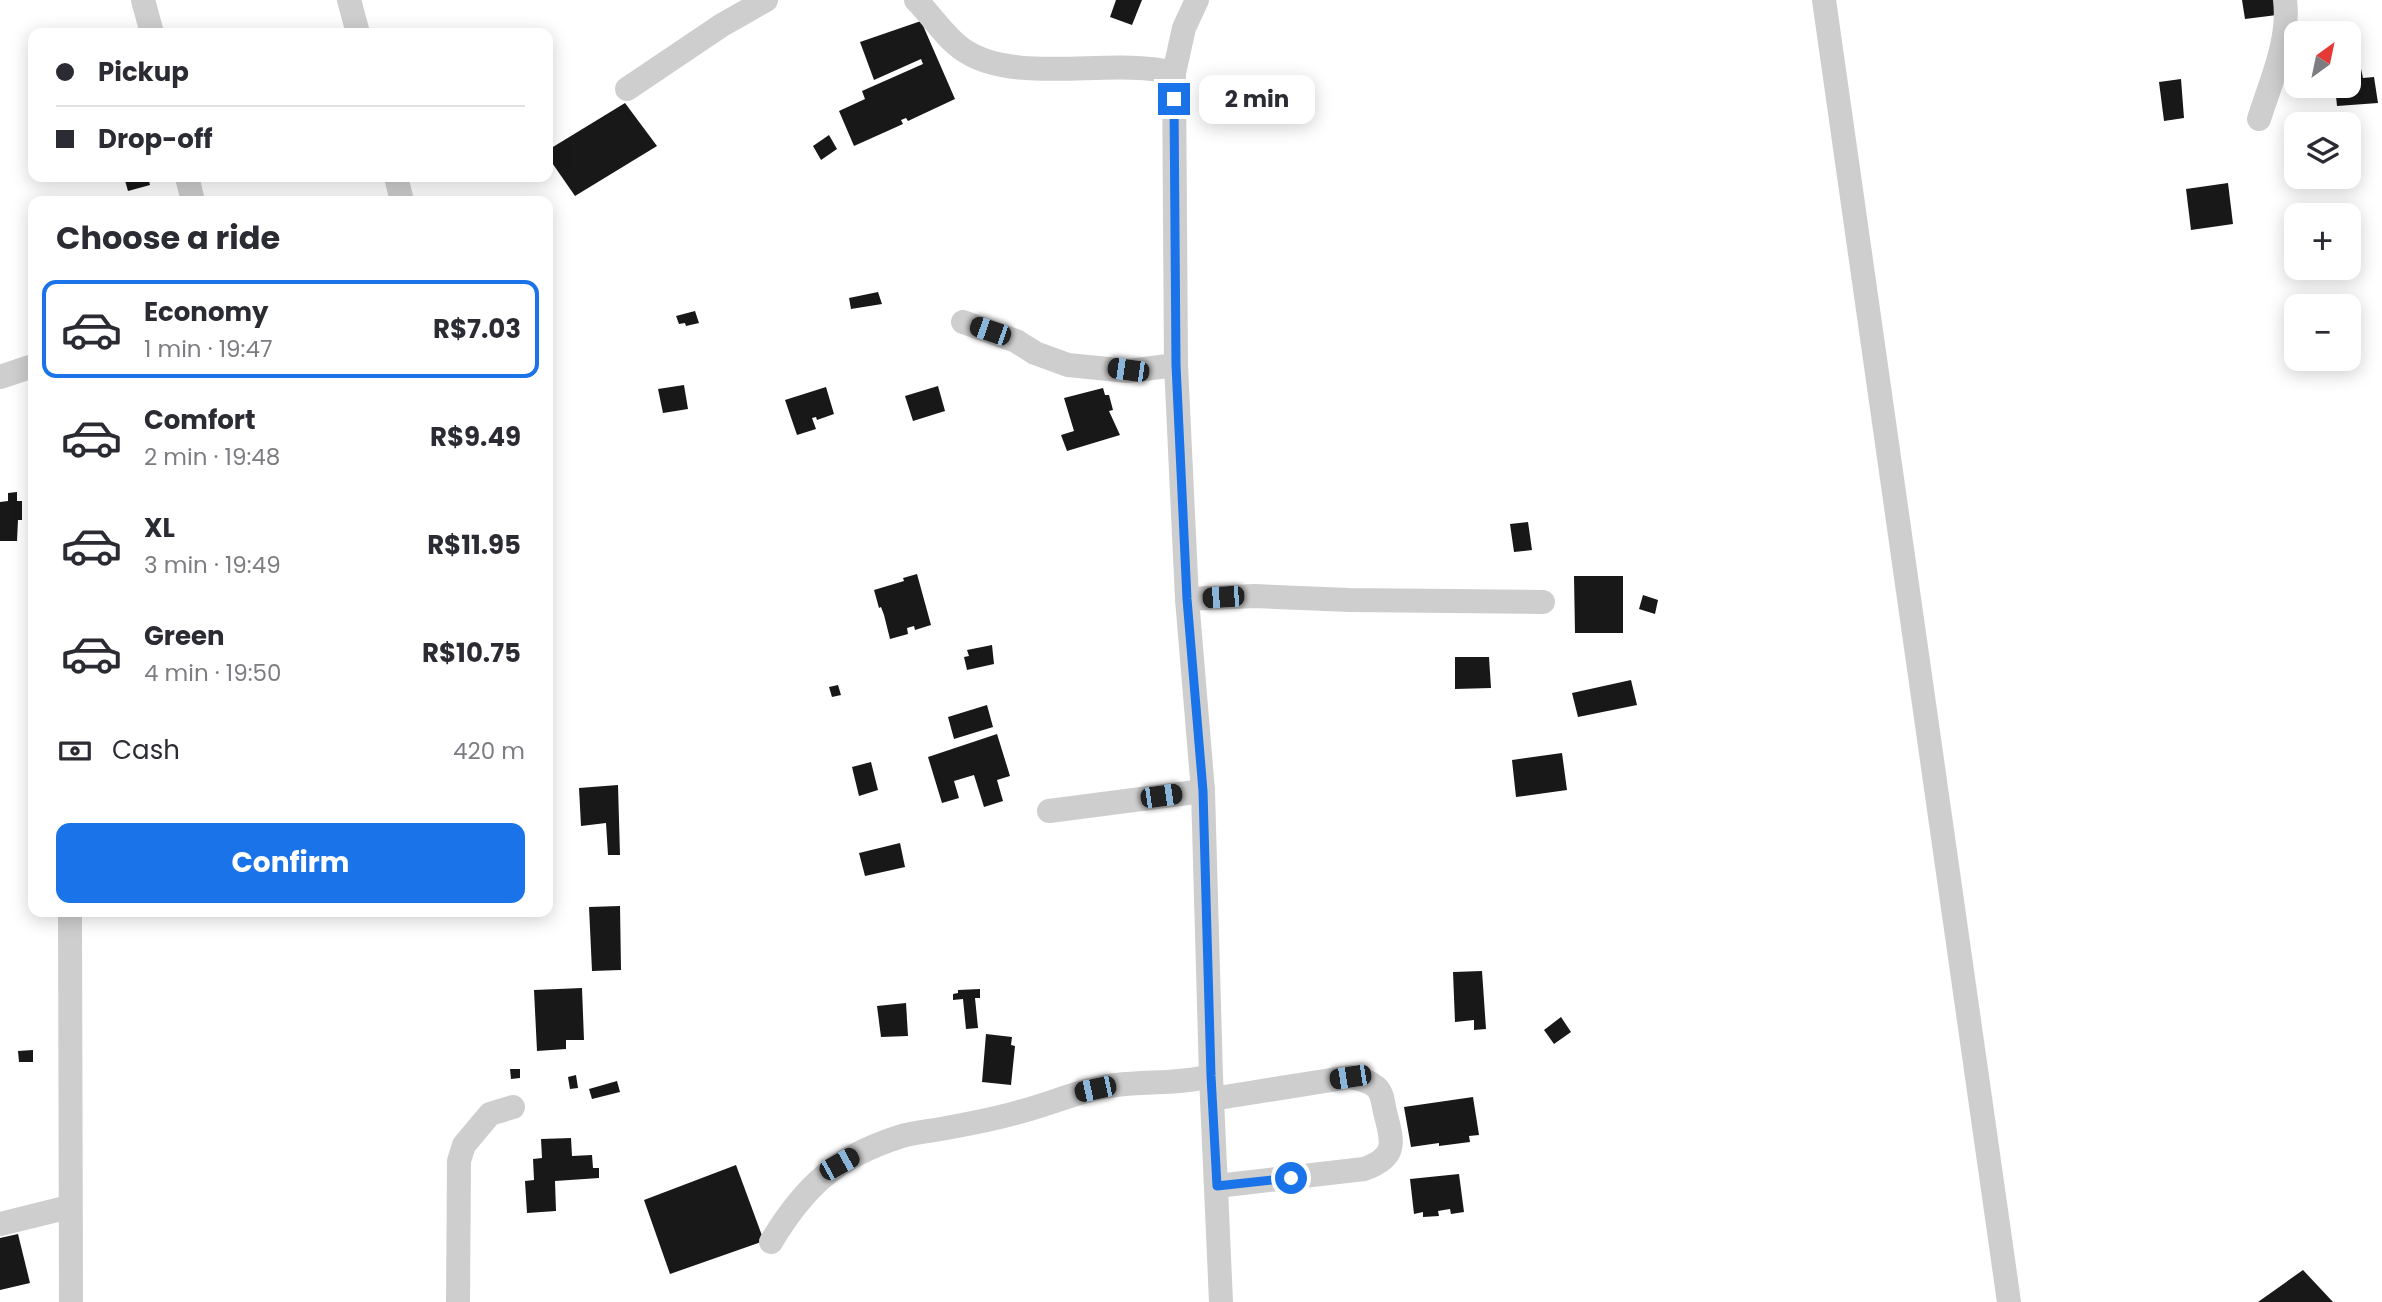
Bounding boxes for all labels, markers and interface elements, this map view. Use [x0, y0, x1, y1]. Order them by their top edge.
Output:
north arrow [2284, 21, 2361, 98]
map controls [2284, 21, 2361, 371]
text: Pickup [98, 54, 189, 90]
callout: 2 min [1198, 74, 1314, 124]
route end [1158, 83, 1190, 115]
text: 2 min [1225, 83, 1289, 115]
button: layers [2284, 112, 2361, 189]
text: Drop-off [98, 121, 213, 157]
button: + [2284, 203, 2361, 280]
text: Choose a ride [56, 215, 280, 260]
text: Economy [144, 294, 268, 330]
button: − [2284, 294, 2361, 371]
icon: car [60, 298, 123, 361]
text: R$7.03 [433, 311, 521, 347]
car [967, 314, 1014, 348]
text: 1 min · 19:47 [144, 333, 273, 365]
car [1106, 357, 1151, 383]
text: Comfort [144, 402, 256, 438]
icon: car [60, 406, 123, 469]
text: R$9.49 [430, 419, 521, 455]
text: 2 min · 19:48 [144, 441, 280, 473]
text: XL [144, 510, 175, 546]
icon: car [60, 514, 123, 577]
text: R$11.95 [427, 527, 521, 563]
text: 3 min · 19:49 [144, 549, 281, 581]
car [1202, 585, 1245, 609]
text: Green [144, 618, 225, 654]
icon: car [60, 622, 123, 685]
text: R$10.75 [422, 635, 521, 671]
text: 4 min · 19:50 [144, 657, 281, 689]
icon: cash [56, 732, 94, 770]
text: Cash [112, 732, 180, 768]
text: 420 m [453, 735, 525, 767]
car [1139, 783, 1184, 809]
button: Confirm [56, 823, 525, 903]
car [1328, 1063, 1373, 1091]
car [1073, 1074, 1118, 1104]
car [816, 1145, 863, 1183]
route start [1275, 1162, 1307, 1194]

